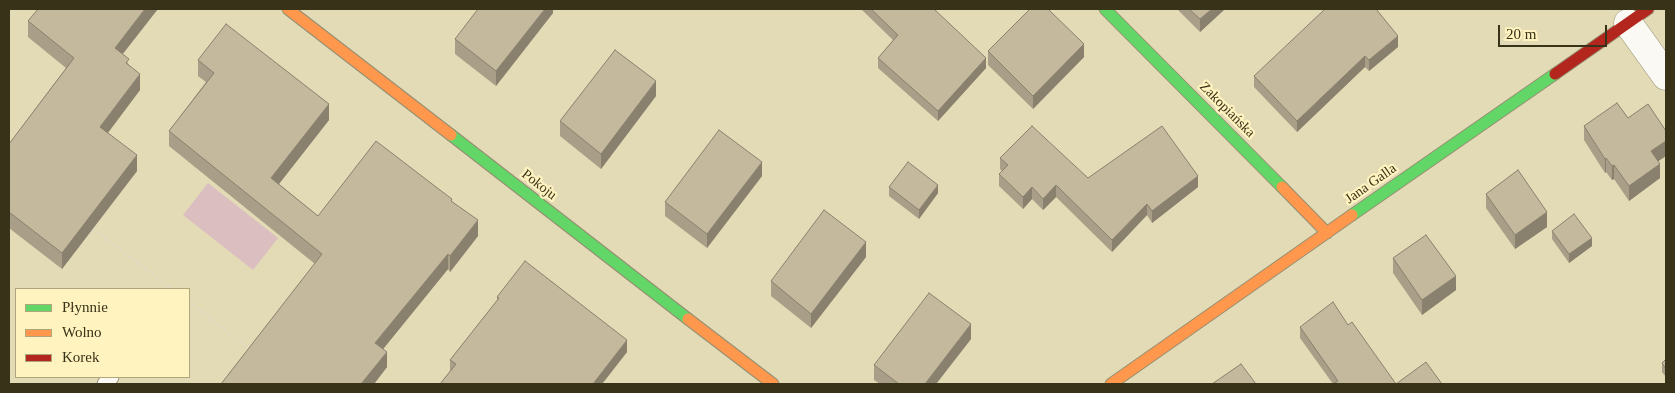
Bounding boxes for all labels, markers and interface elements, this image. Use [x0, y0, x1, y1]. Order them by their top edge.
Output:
scale bar [1500, 15, 1609, 47]
text: 20 m [1506, 26, 1536, 42]
street label: Zakopiańska [1196, 79, 1258, 141]
street label: Jana Galla [1342, 160, 1400, 208]
street label: Pokoju [518, 166, 560, 204]
legend [15, 288, 190, 378]
text: Płynnie [62, 299, 108, 315]
text: Wolno [62, 324, 102, 340]
text: Korek [62, 349, 100, 365]

